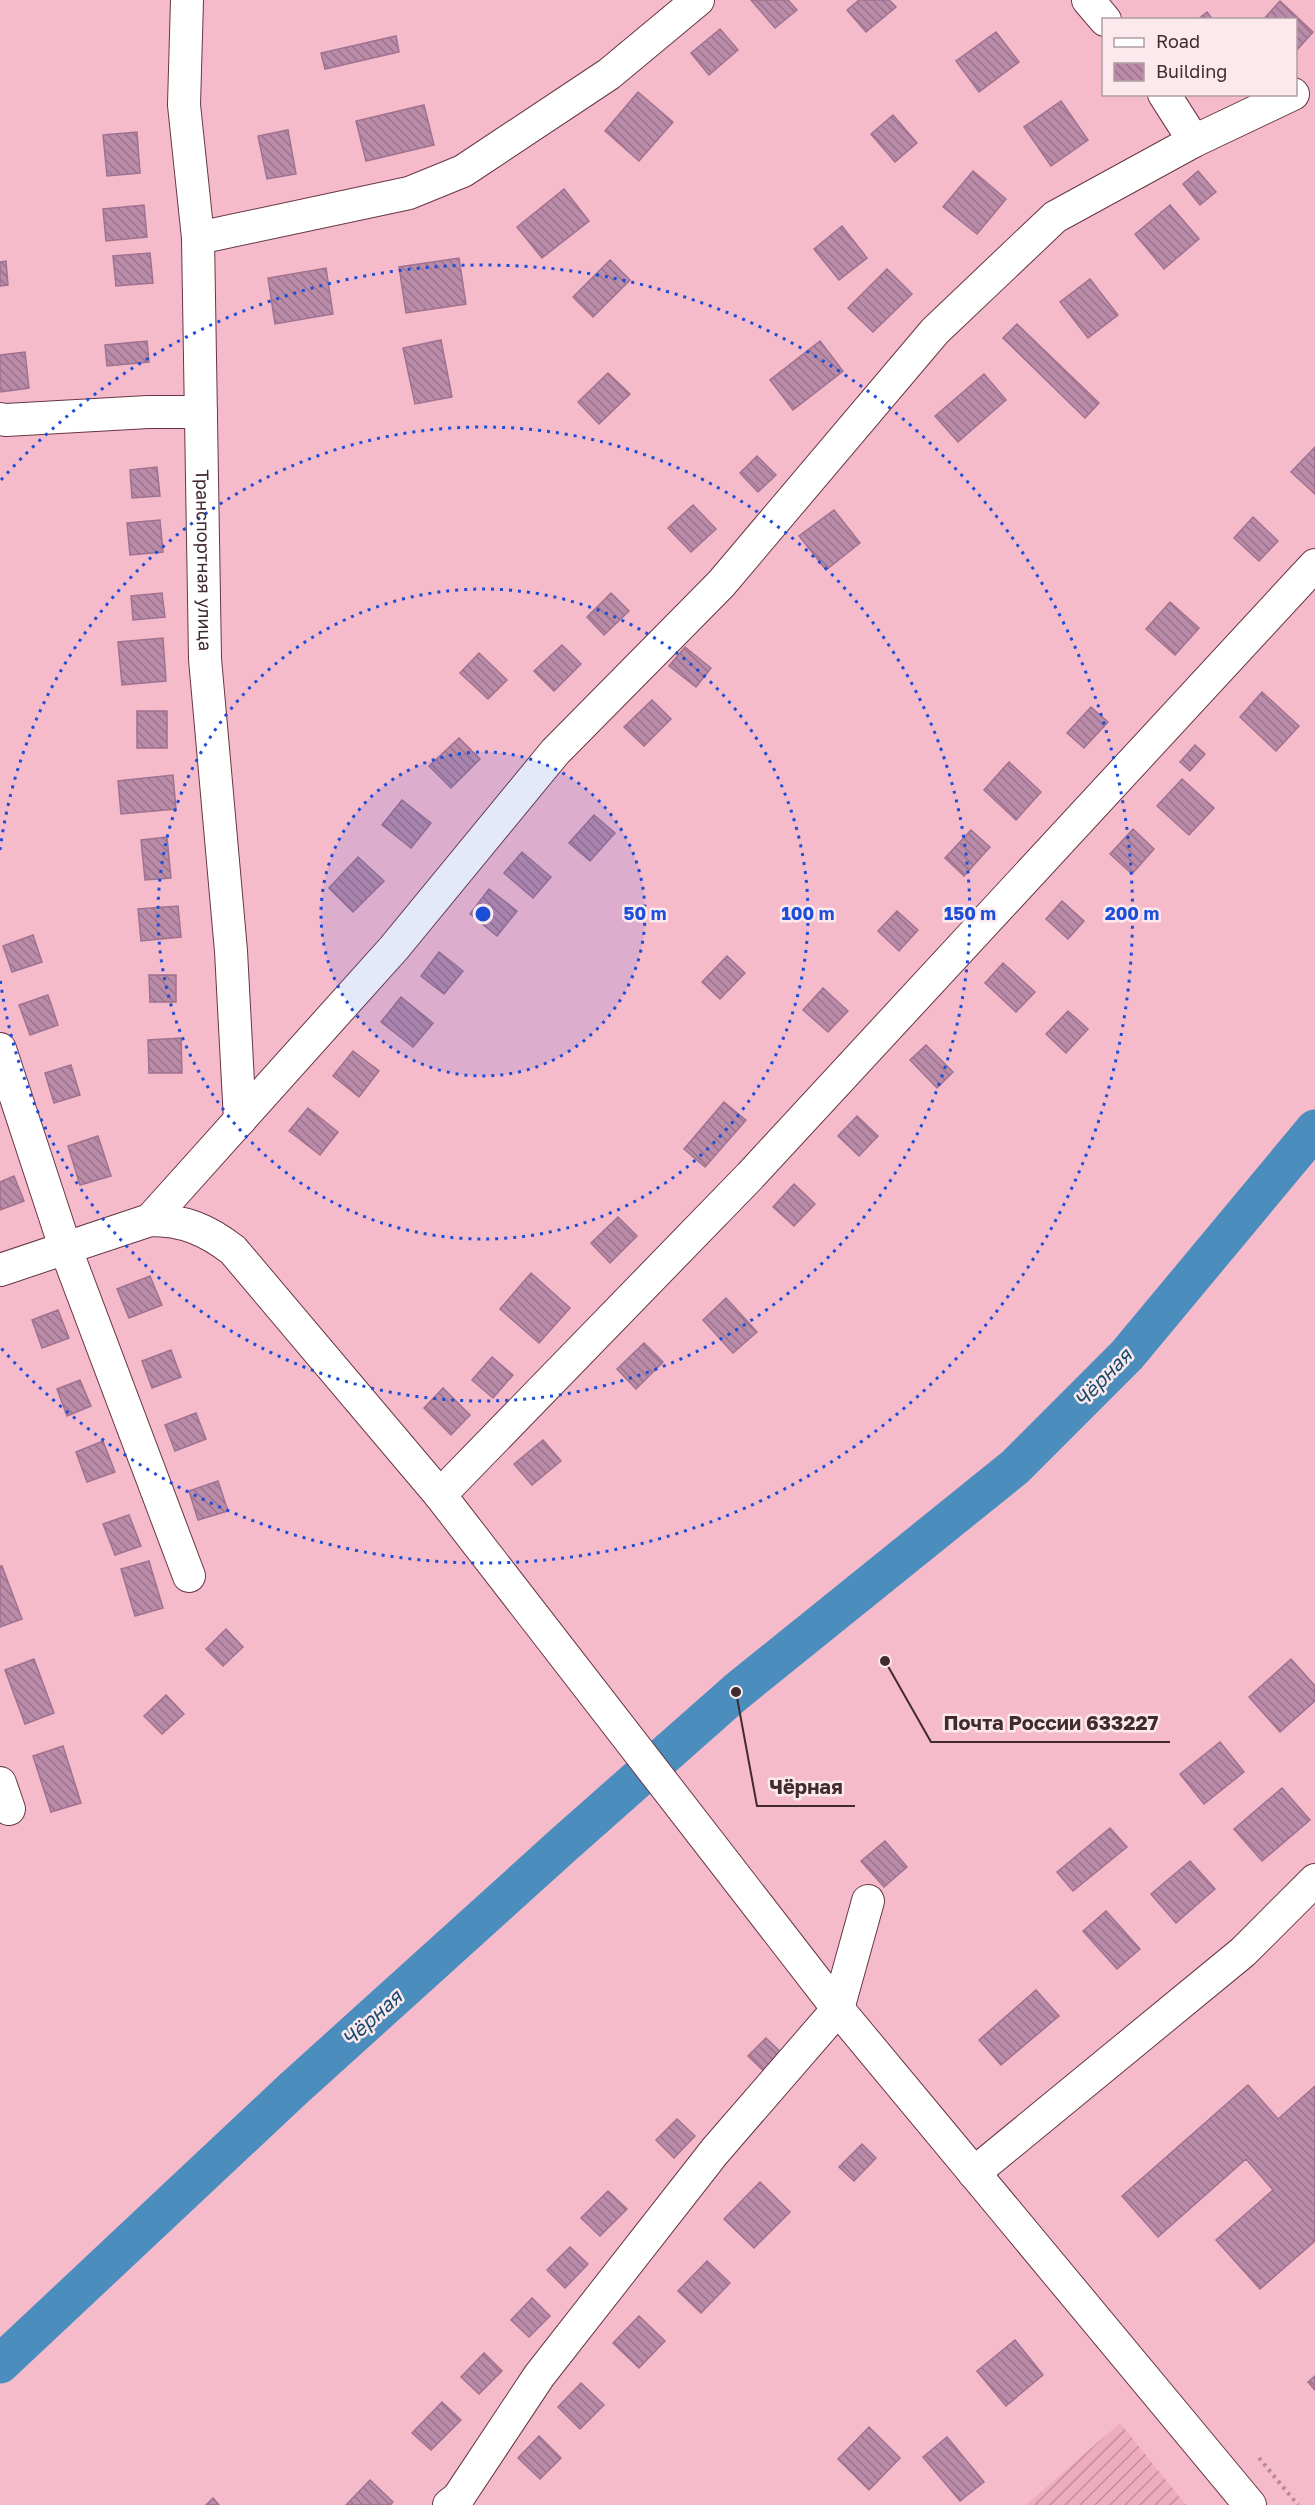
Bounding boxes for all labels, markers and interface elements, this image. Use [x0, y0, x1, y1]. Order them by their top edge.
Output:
legend [1102, 18, 1297, 96]
text: Road [1156, 30, 1200, 52]
text: Building [1156, 60, 1227, 82]
street label: Транспортная улица [192, 469, 217, 651]
text: 50 m [624, 902, 666, 924]
text: 100 m [782, 902, 834, 924]
text: 150 m [944, 902, 996, 924]
text: 200 m [1105, 902, 1159, 924]
centre of rings [473, 904, 493, 924]
water label: Чёрная [1069, 1342, 1137, 1412]
callout: Почта России 633227 [931, 1704, 1170, 1742]
text: Почта России 633227 [943, 1710, 1159, 1734]
callout: Чёрная [757, 1768, 855, 1806]
text: Чёрная [769, 1774, 843, 1798]
water label: Чёрная [336, 1983, 407, 2050]

